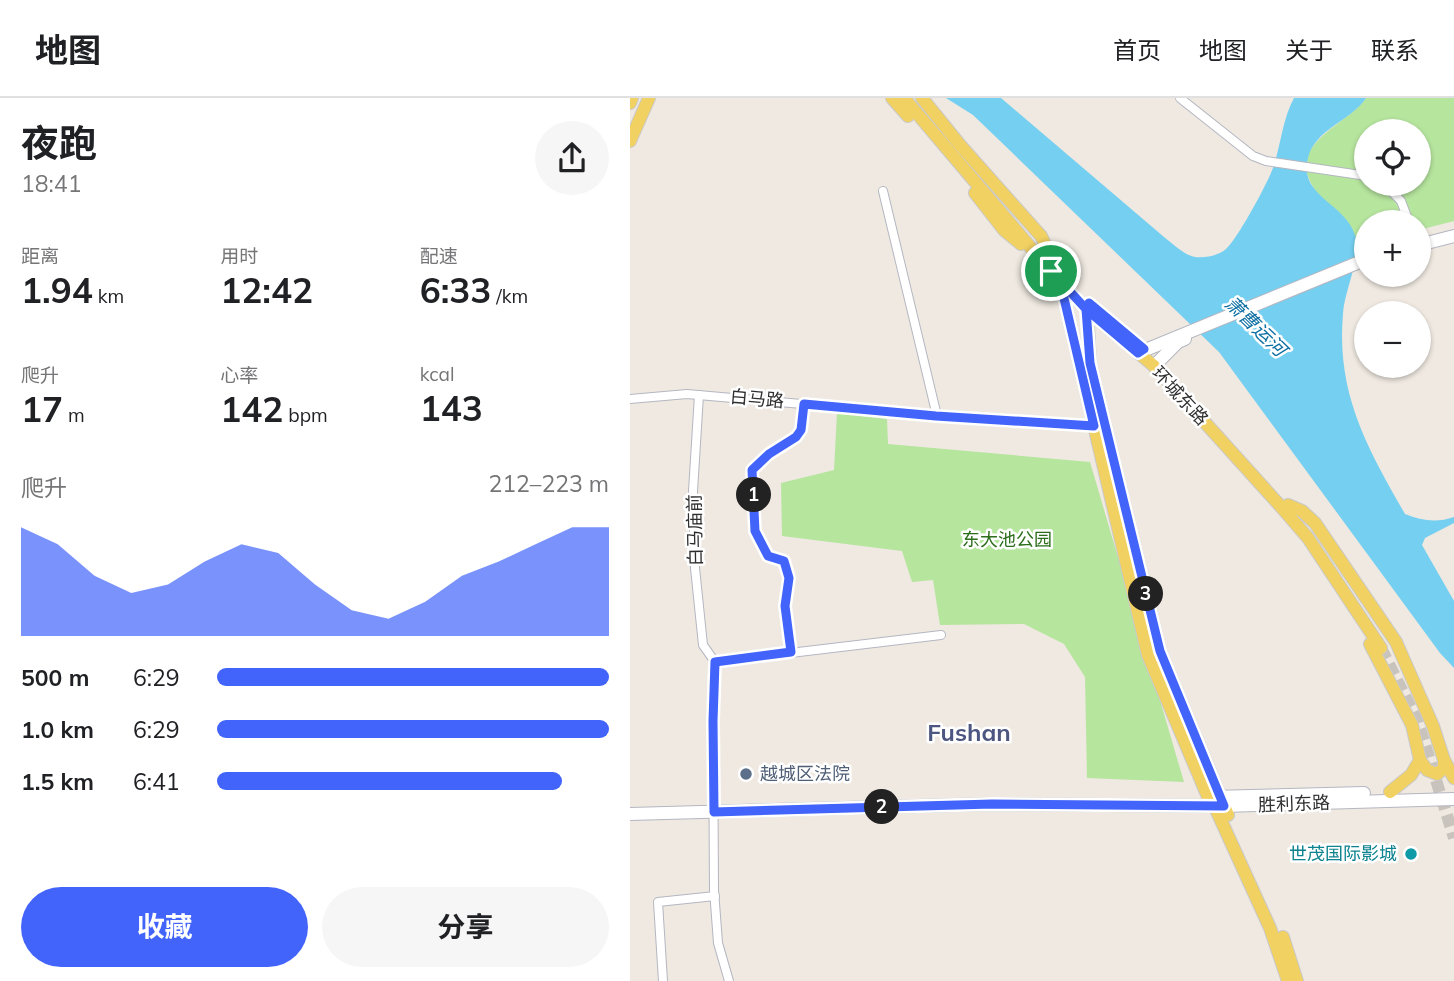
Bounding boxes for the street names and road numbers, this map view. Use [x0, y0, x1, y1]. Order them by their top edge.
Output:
street label: 环城东路 [1147, 361, 1213, 430]
street label: 白马路 [729, 385, 785, 412]
street label: 白马庙前 [682, 494, 707, 566]
street label: 胜利东路 [1258, 791, 1330, 816]

